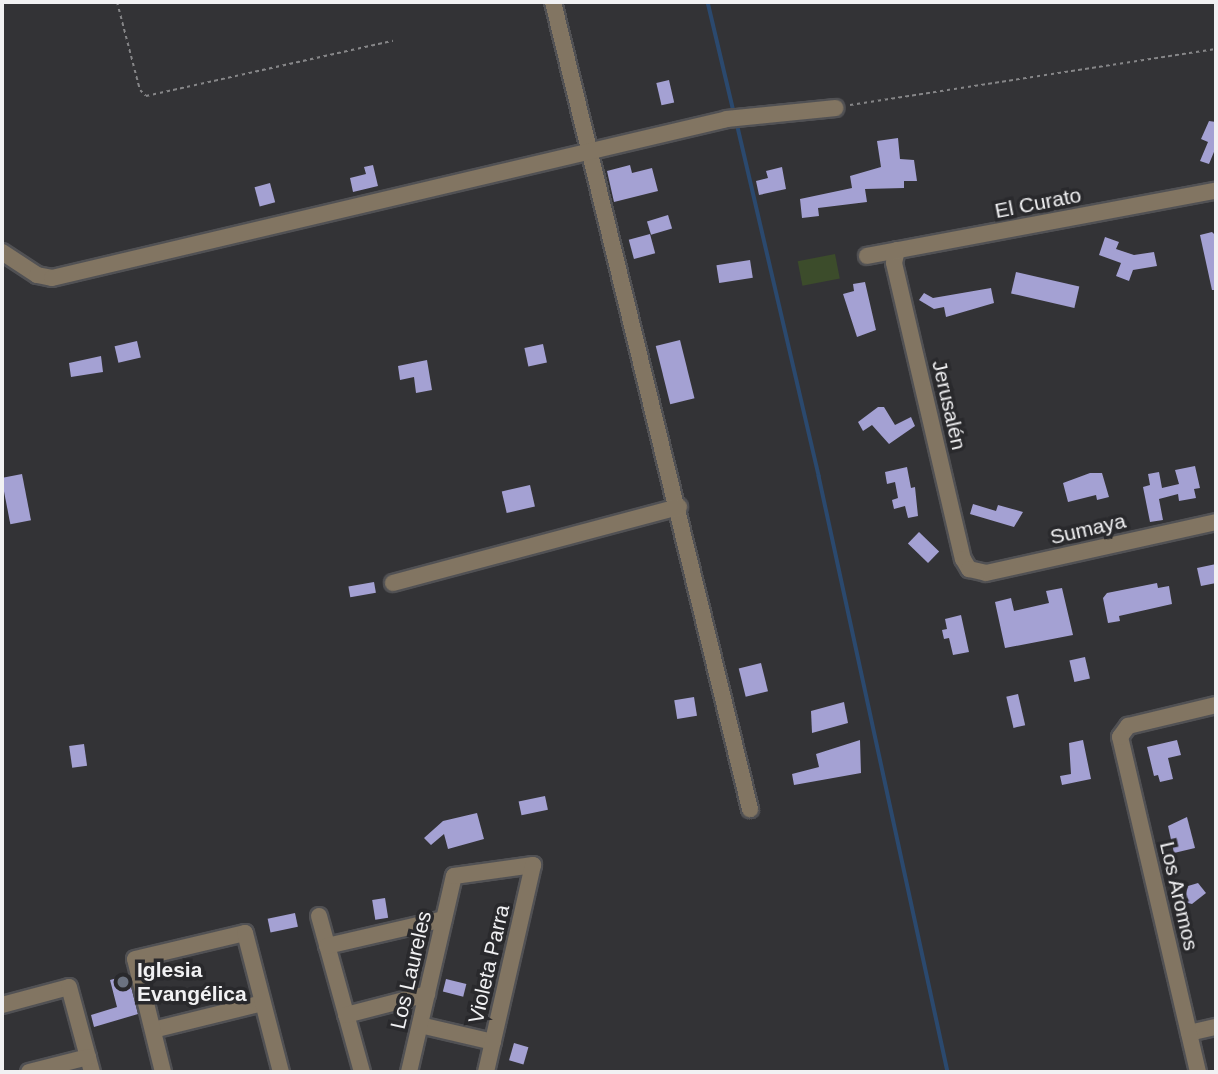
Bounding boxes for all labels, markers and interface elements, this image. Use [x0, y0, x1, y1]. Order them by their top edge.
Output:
street label: El Curato [993, 182, 1083, 224]
street label: Jerusalén [926, 358, 972, 452]
street label: Sumaya [1048, 508, 1128, 550]
street label: Los Aromos [1154, 839, 1204, 953]
street label: Violeta Parra [463, 902, 515, 1026]
street label: Los Laureles [385, 909, 437, 1031]
place label: Iglesia Evangélica [137, 957, 247, 1007]
marker: Iglesia Evangélica [115, 974, 131, 990]

